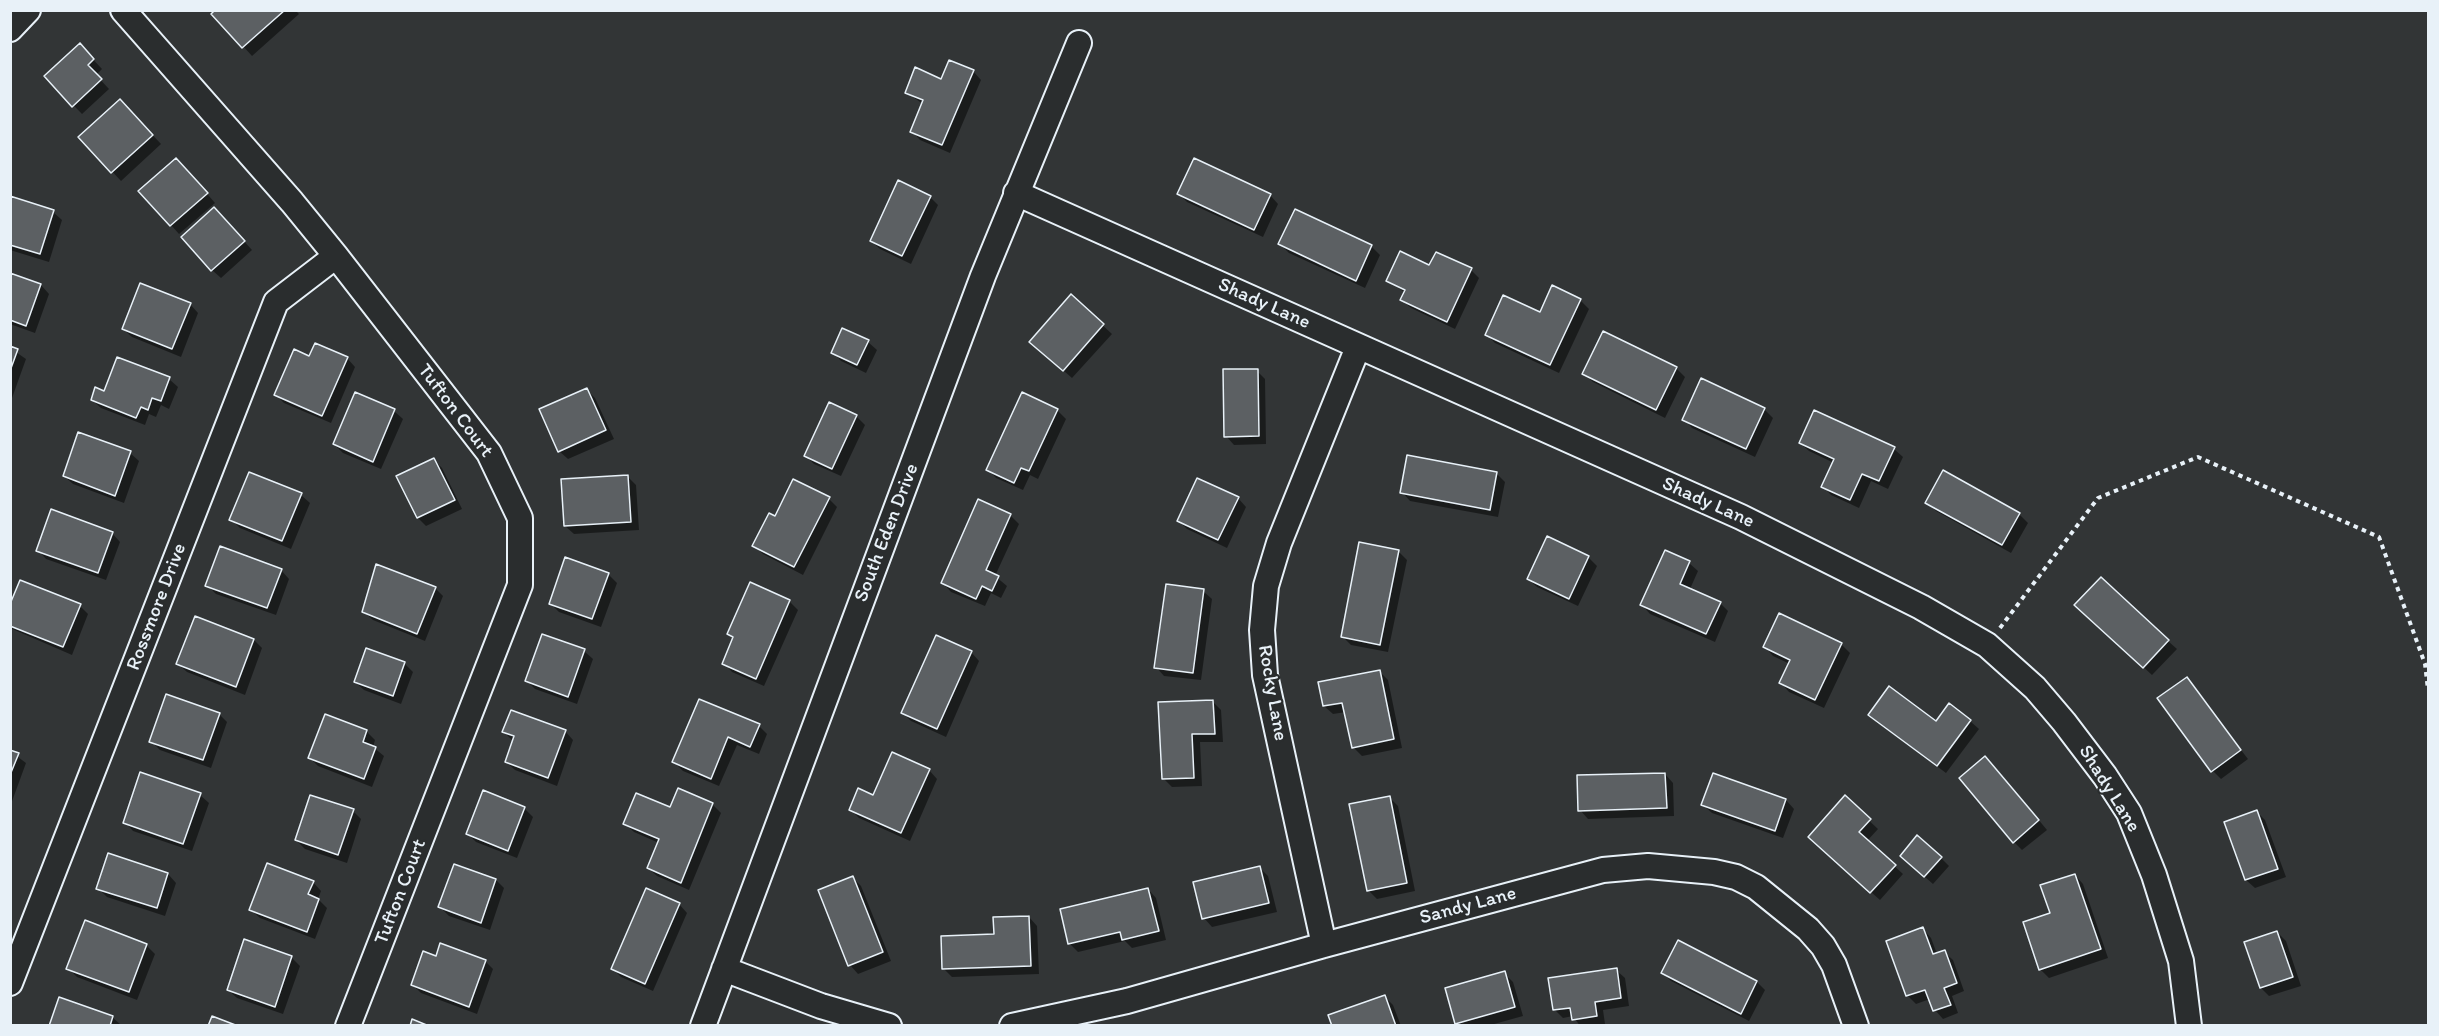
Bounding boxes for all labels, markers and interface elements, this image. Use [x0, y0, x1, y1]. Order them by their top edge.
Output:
street label: Shady Lane [1214, 273, 1314, 335]
street label: Tufton Court [412, 359, 498, 463]
street label: South Eden Drive [850, 460, 924, 606]
street label: Shady Lane [1658, 472, 1758, 534]
street label: Rossmore Drive [122, 540, 192, 674]
street label: Rocky Lane [1252, 643, 1292, 743]
street label: Shady Lane [2073, 741, 2145, 837]
street label: Tufton Court [370, 836, 432, 948]
street label: Sandy Lane [1417, 882, 1519, 930]

